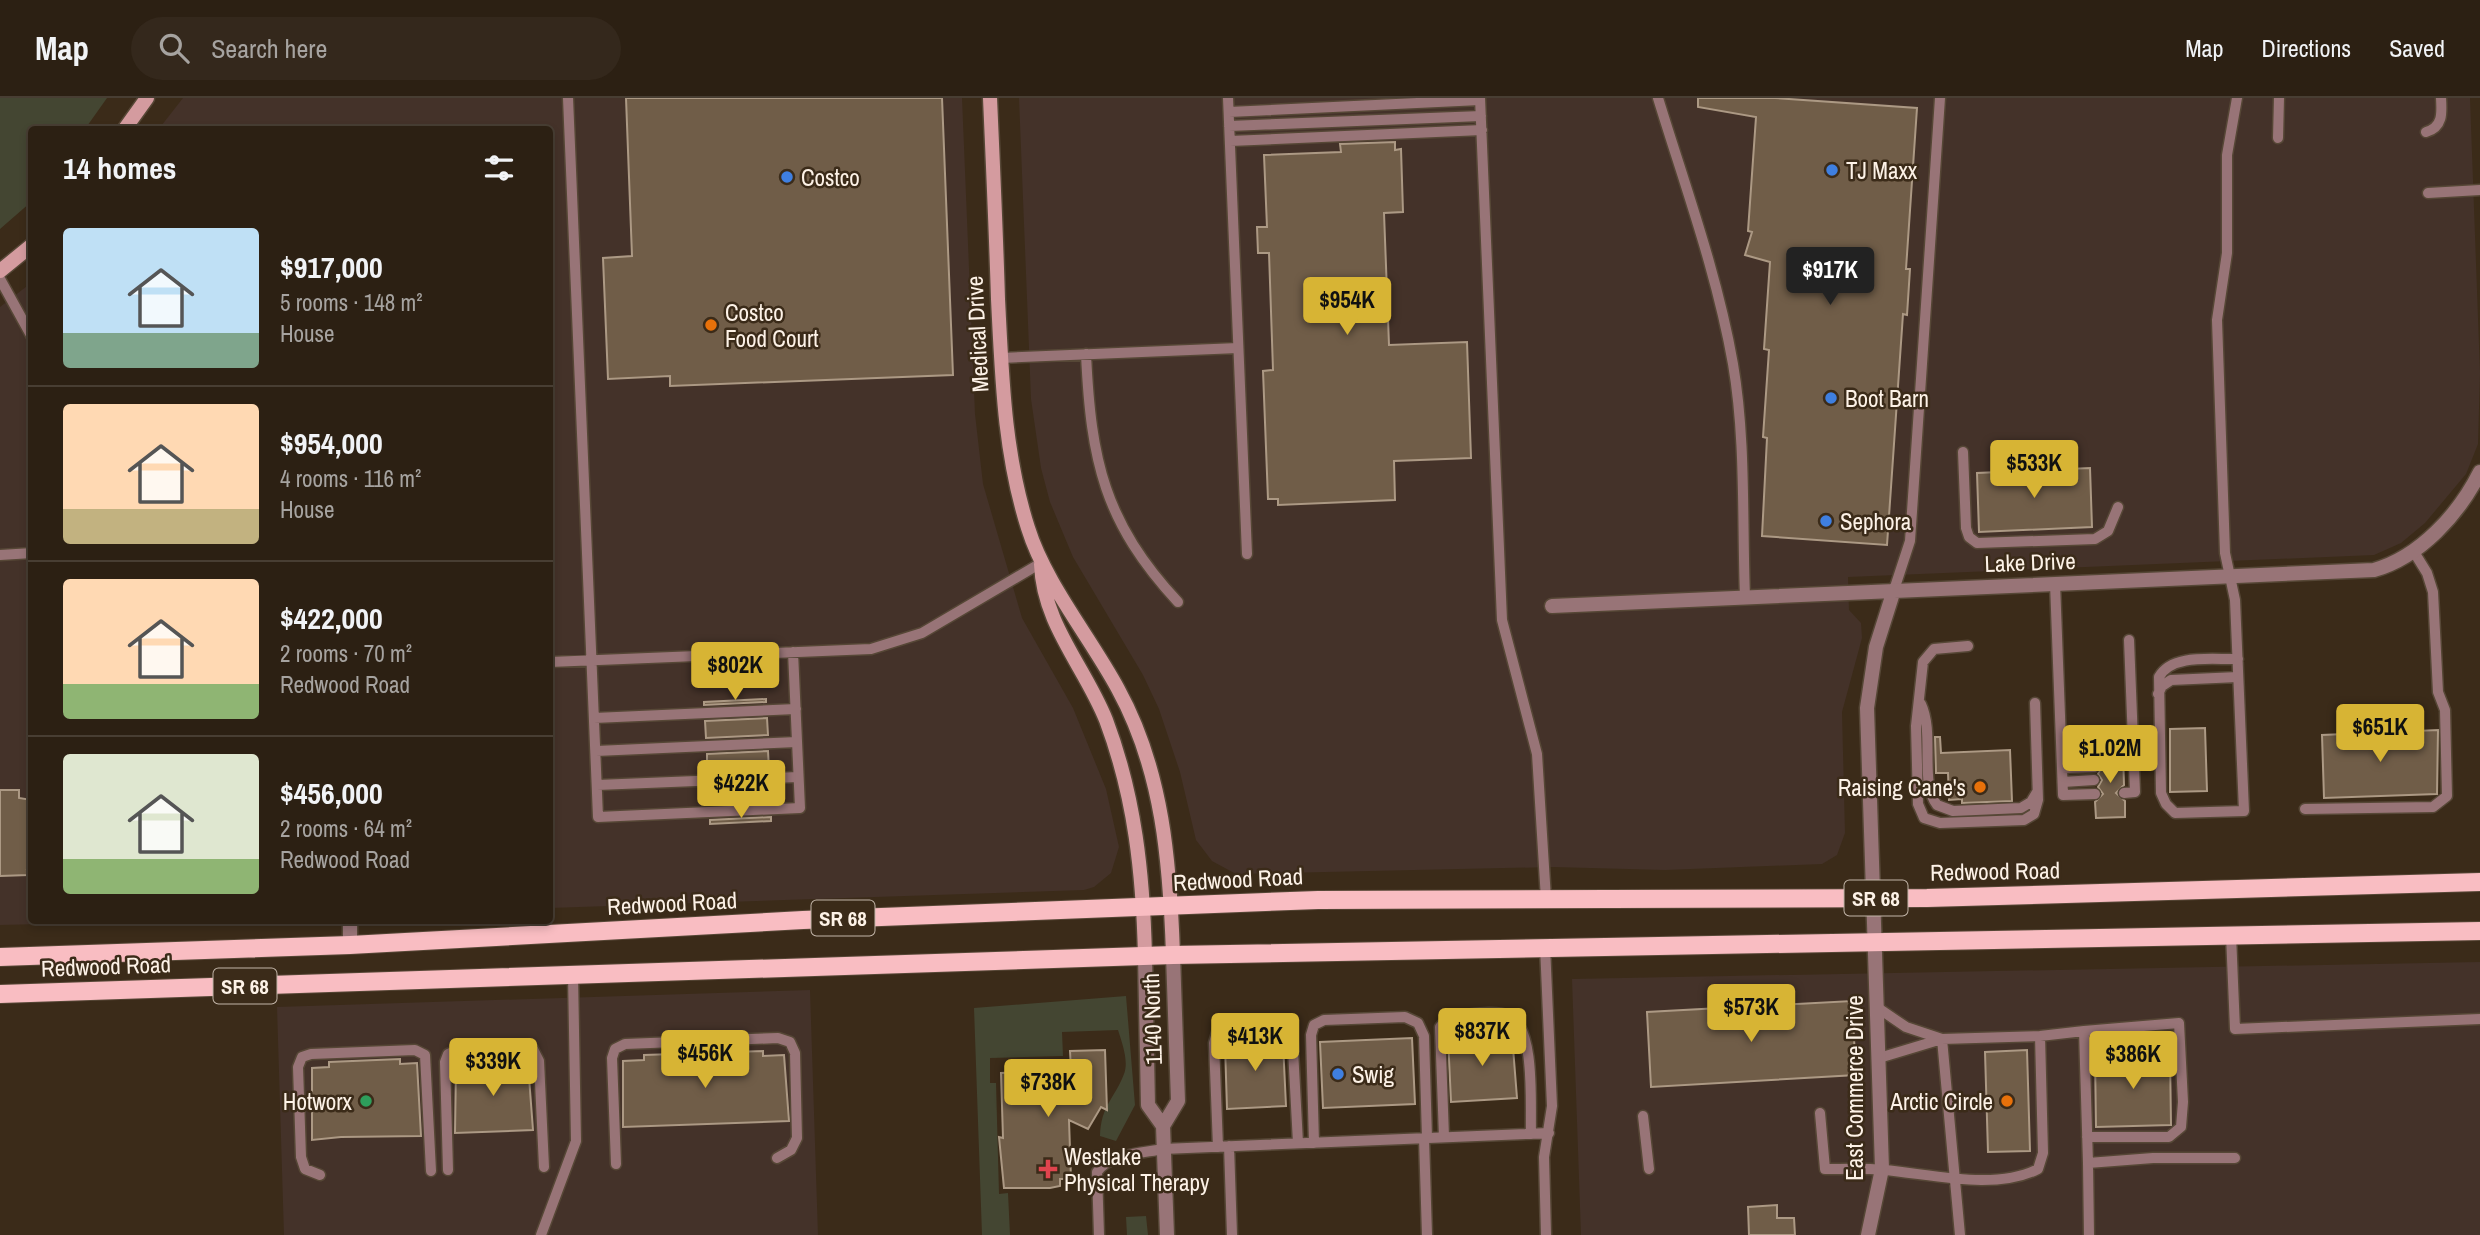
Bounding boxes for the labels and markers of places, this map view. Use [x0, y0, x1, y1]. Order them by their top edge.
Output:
place label: TJ Maxx [1846, 155, 1918, 186]
place label: Costco [801, 162, 860, 193]
marker: TJ Maxx [1824, 162, 1840, 178]
marker: Costco [779, 169, 795, 185]
pin: $917K [1781, 248, 1879, 307]
pin: $954K [1298, 278, 1396, 337]
place label: Costco Food Court [725, 297, 818, 354]
marker: Costco Food Court [703, 317, 719, 333]
place label: Boot Barn [1845, 383, 1929, 414]
marker: Boot Barn [1823, 390, 1839, 406]
pin: $533K [1985, 440, 2083, 500]
place label: Sephora [1840, 506, 1912, 537]
marker: Sephora [1818, 513, 1834, 529]
pin: $802K [686, 642, 784, 702]
pin: $651K [2331, 704, 2429, 764]
pin: $1.02M [2053, 726, 2167, 785]
pin: $422K [692, 760, 790, 820]
place label: Raising Cane's [1838, 772, 1966, 803]
marker: Raising Cane's [1972, 779, 1988, 795]
pin: $573K [1702, 984, 1800, 1044]
pin: $837K [1433, 1009, 1531, 1068]
pin: $413K [1206, 1014, 1304, 1073]
pin: $456K [656, 1030, 754, 1090]
pin: $386K [2084, 1032, 2182, 1091]
pin: $339K [444, 1038, 542, 1098]
place label: Swig [1352, 1059, 1394, 1090]
pin: $738K [999, 1060, 1097, 1119]
marker: Swig [1330, 1066, 1346, 1082]
place label: Hotworx [283, 1086, 353, 1117]
place label: Arctic Circle [1889, 1086, 1993, 1117]
marker: Hotworx [358, 1093, 374, 1109]
marker: Arctic Circle [1999, 1093, 2015, 1109]
place label: Westlake Physical Therapy [1064, 1141, 1210, 1198]
marker: Westlake Physical Therapy [1038, 1159, 1058, 1179]

